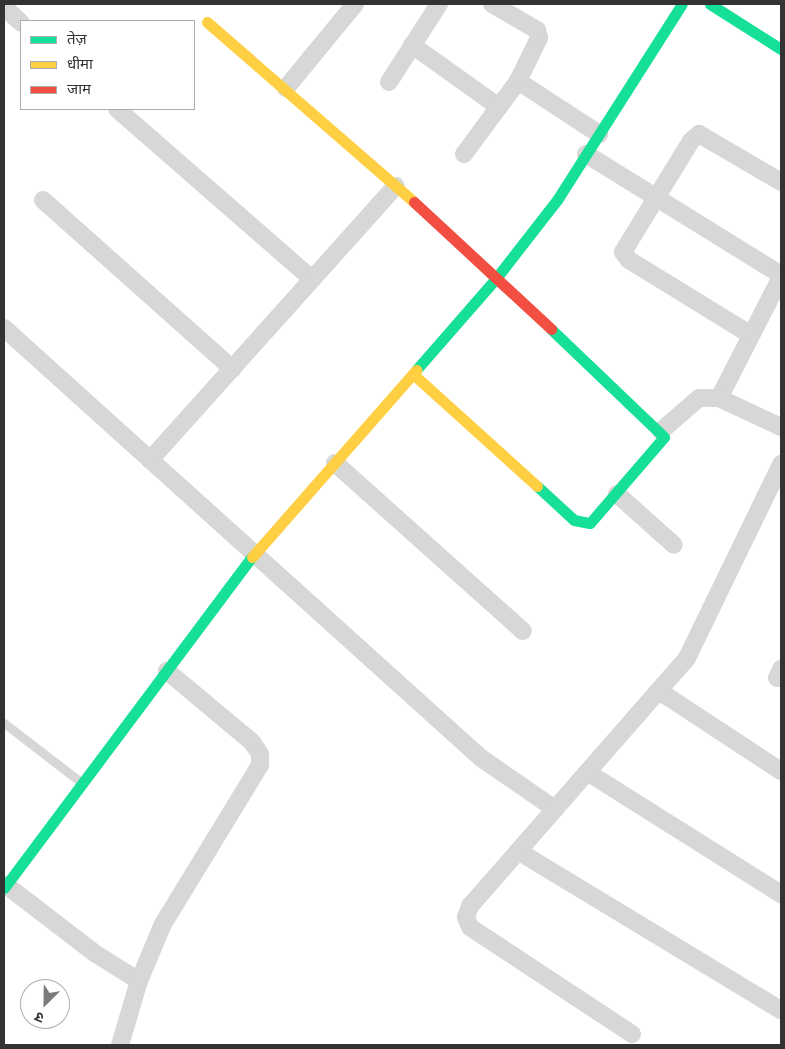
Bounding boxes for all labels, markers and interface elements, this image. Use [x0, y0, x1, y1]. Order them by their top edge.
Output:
legend [20, 20, 195, 110]
text: तेज़ [67, 30, 87, 49]
text: धीमा [67, 55, 93, 74]
text: जाम [67, 80, 91, 99]
north arrow [20, 979, 70, 1029]
text: उ [32, 1008, 46, 1027]

